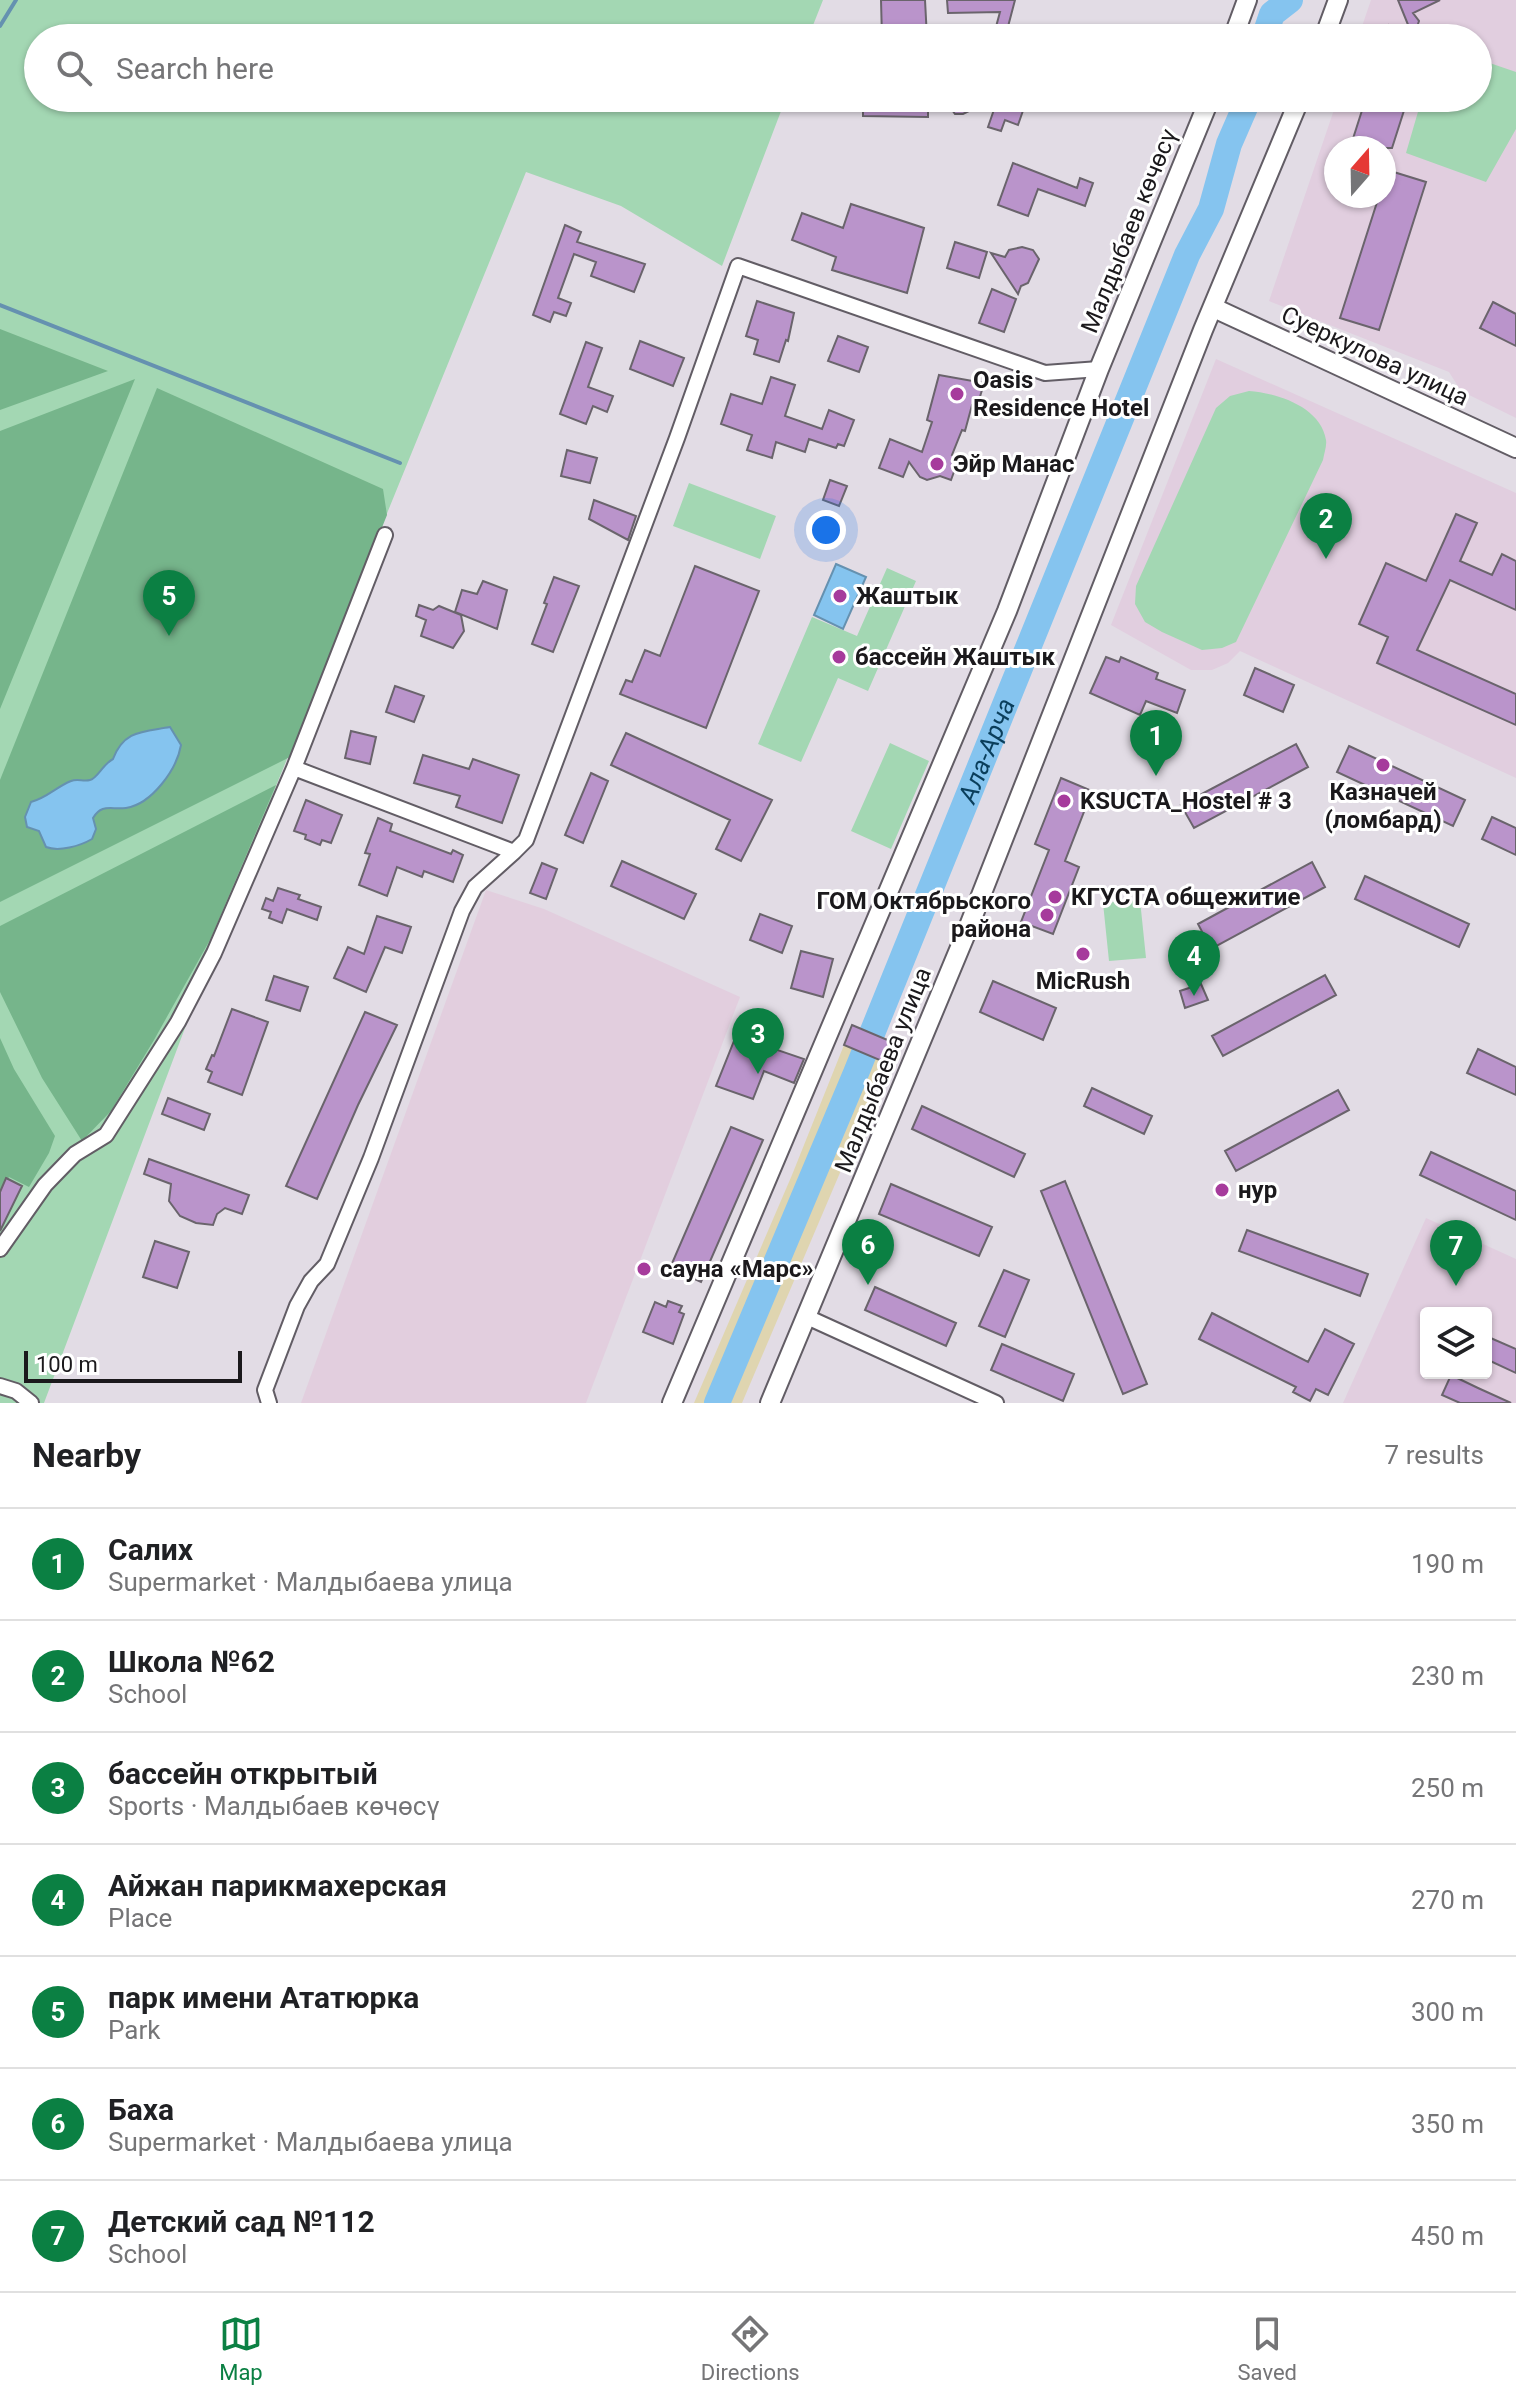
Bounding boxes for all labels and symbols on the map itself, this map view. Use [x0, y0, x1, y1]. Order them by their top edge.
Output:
street label: Малдыбаев көчөсү [1075, 125, 1183, 337]
north arrow [1324, 136, 1396, 208]
street label: Суеркулова улица [1277, 300, 1473, 412]
place label: Oasis Residence Hotel [973, 366, 1149, 422]
marker: Oasis Residence Hotel [948, 385, 966, 403]
place label: Эйр Манас [953, 450, 1074, 478]
marker: Эйр Манас [928, 455, 946, 473]
pin: 2 [1300, 493, 1352, 559]
your location [806, 510, 846, 550]
pin: 5 [143, 570, 195, 636]
place label: Жаштык [856, 582, 959, 610]
marker: Жаштык [831, 587, 849, 605]
place label: бассейн Жаштык [855, 643, 1055, 671]
marker: бассейн Жаштык [830, 648, 848, 666]
water label: Ала-Арча [951, 694, 1021, 809]
pin: 1 [1130, 710, 1182, 776]
marker: Казначей (ломбард) [1374, 756, 1392, 774]
place label: Казначей (ломбард) [1324, 778, 1442, 834]
place label: KSUCTA_Hostel # 3 [1080, 787, 1292, 815]
marker: KSUCTA_Hostel # 3 [1055, 792, 1073, 810]
place label: КГУСТА общежитие [1071, 883, 1300, 911]
place label: ГОМ Октябрьского района [817, 887, 1031, 943]
marker: КГУСТА общежитие [1046, 888, 1064, 906]
marker: ГОМ Октябрьского района [1038, 906, 1056, 924]
pin: 4 [1168, 930, 1220, 996]
marker: MicRush [1074, 945, 1092, 963]
street label: Малдыбаева улица [829, 963, 937, 1177]
place label: MicRush [1036, 967, 1130, 995]
pin: 3 [732, 1008, 784, 1074]
place label: нур [1238, 1176, 1277, 1204]
marker: нур [1213, 1181, 1231, 1199]
pin: 6 [842, 1219, 894, 1285]
pin: 7 [1430, 1220, 1482, 1286]
place label: сауна «Марс» [660, 1255, 814, 1283]
marker: сауна «Марс» [635, 1260, 653, 1278]
scale bar [24, 1347, 242, 1383]

